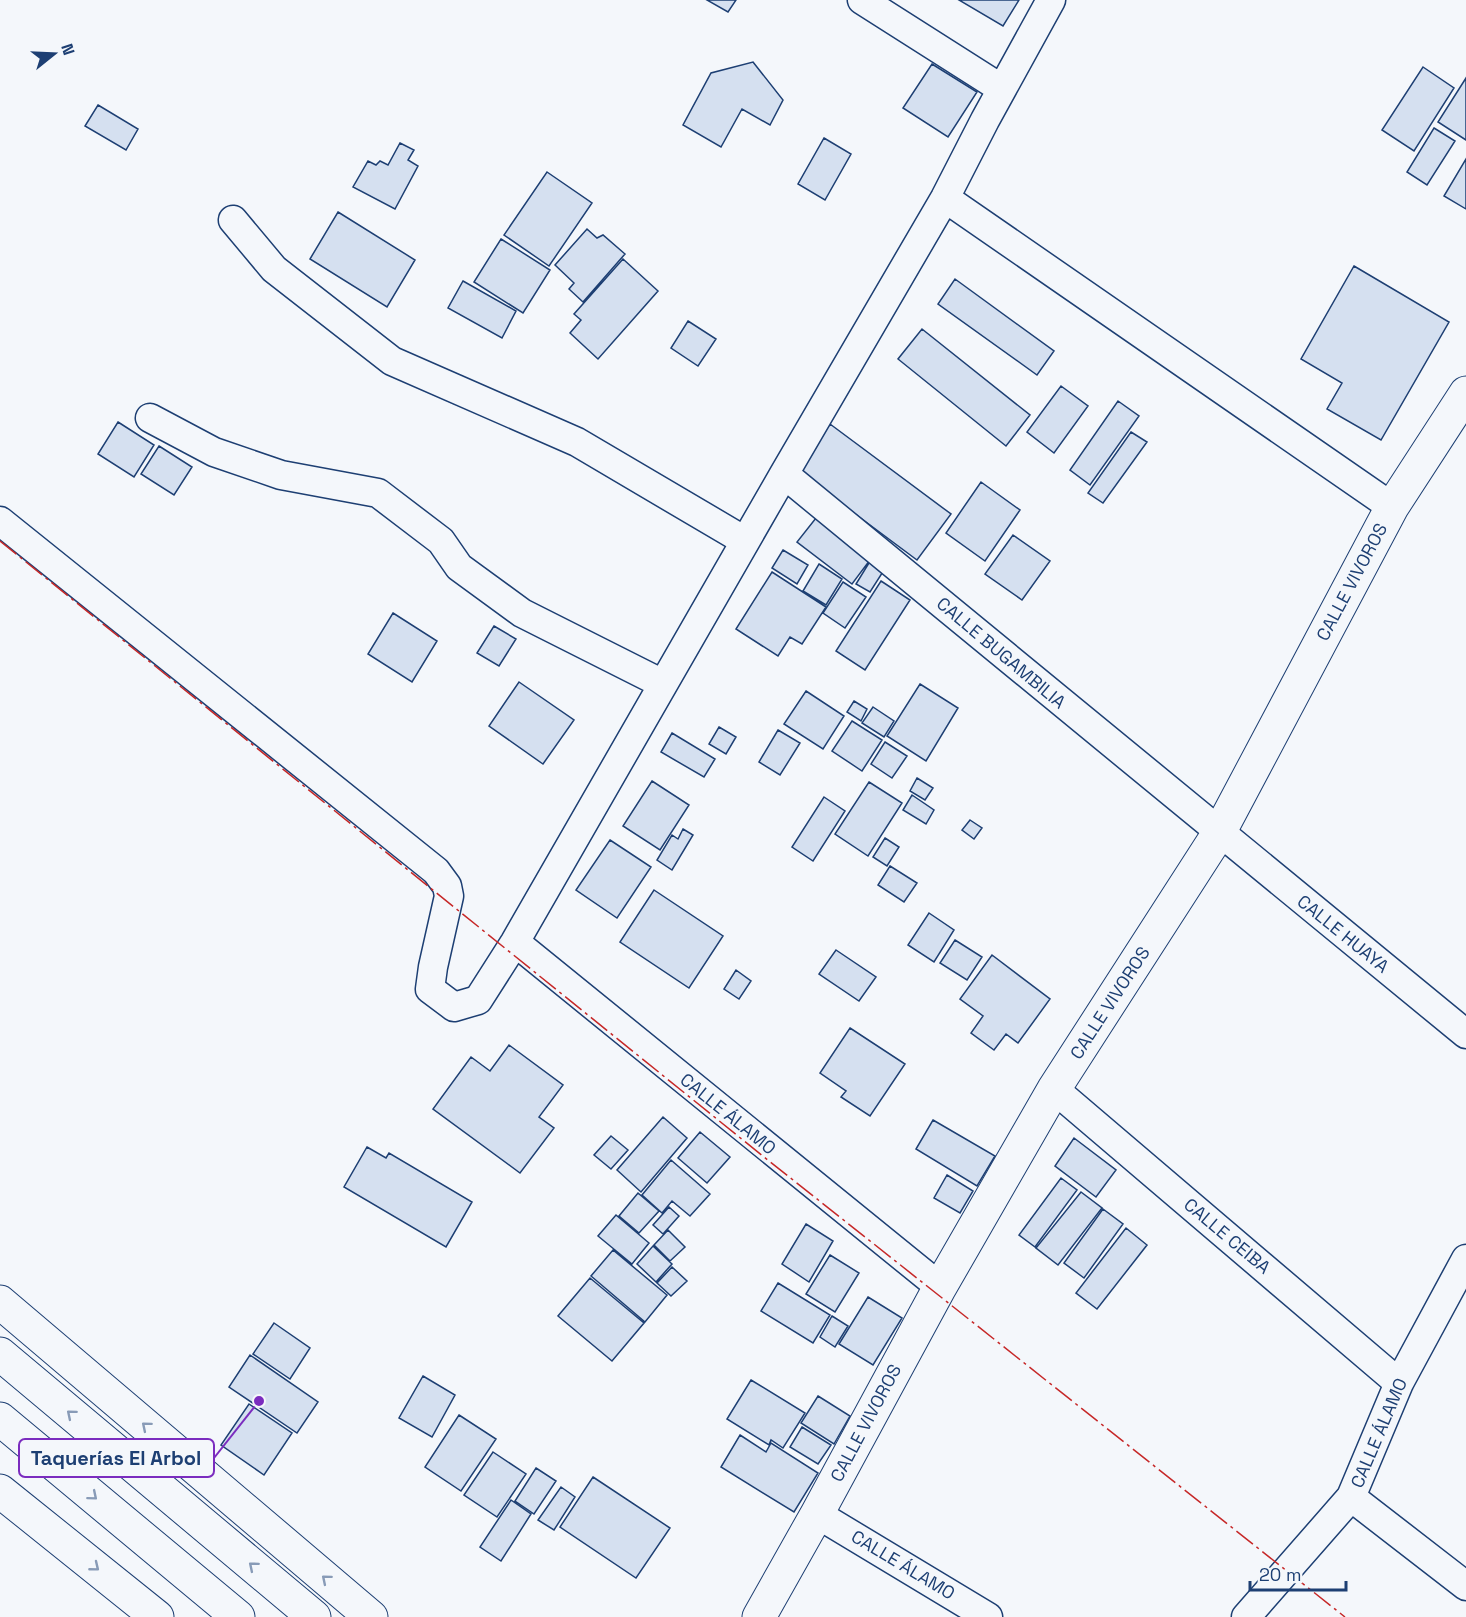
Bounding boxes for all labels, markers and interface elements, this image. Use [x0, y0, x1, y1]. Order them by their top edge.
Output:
north arrow [24, 24, 84, 84]
text: N [56, 41, 79, 58]
street label: CALLE VIVOROS [1311, 519, 1392, 644]
street label: CALLE BUGAMBILIA [932, 592, 1071, 713]
street label: CALLE HUAYA [1293, 890, 1394, 978]
street label: CALLE VIVOROS [1065, 942, 1155, 1063]
street label: CALLE ÁLAMO [676, 1068, 781, 1159]
street label: CALLE CEIBA [1179, 1193, 1275, 1279]
street label: CALLE VIVOROS [825, 1360, 906, 1485]
street label: CALLE ÁLAMO [1345, 1374, 1412, 1491]
one-way arrow [67, 1410, 78, 1421]
one-way arrow [142, 1422, 153, 1433]
callout: Taquerías El Arbol [19, 1439, 214, 1477]
text: Taquerías El Arbol [31, 1445, 201, 1471]
one-way arrow [86, 1489, 97, 1500]
street label: CALLE ÁLAMO [847, 1525, 959, 1605]
scale bar [1250, 1554, 1346, 1592]
one-way arrow [88, 1560, 99, 1571]
one-way arrow [249, 1562, 260, 1573]
text: 20 m [1259, 1563, 1302, 1586]
one-way arrow [322, 1575, 333, 1586]

